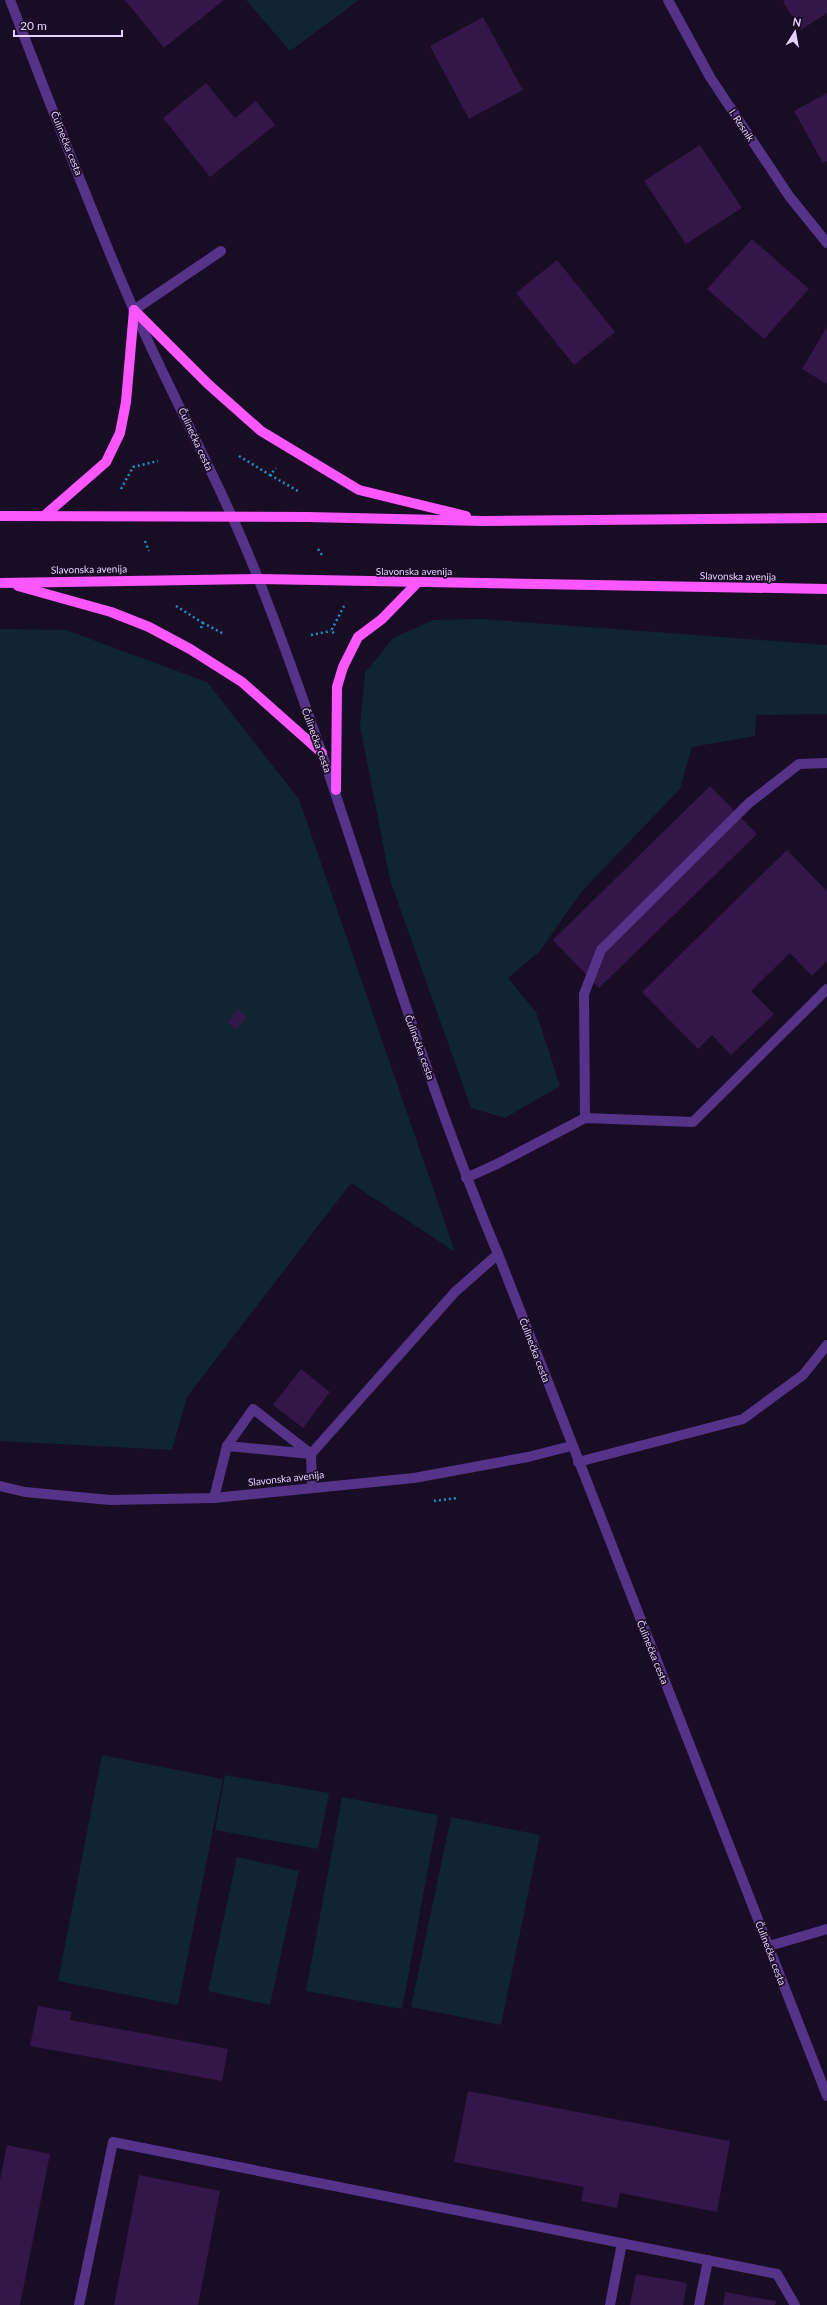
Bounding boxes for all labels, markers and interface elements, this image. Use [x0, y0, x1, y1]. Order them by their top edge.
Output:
scale bar [14, 12, 122, 38]
north arrow [775, 12, 815, 52]
text: N [792, 15, 802, 29]
text: 20 m [20, 18, 47, 33]
street label: I. Resnik [727, 107, 758, 144]
street label: Čulinečka cesta [49, 109, 85, 177]
street label: Čulinečka cesta [176, 406, 216, 472]
street label: Slavonska avenija [51, 562, 127, 576]
street label: Slavonska avenija [376, 565, 452, 577]
street label: Slavonska avenija [700, 569, 776, 583]
street label: Čulinečka cesta [300, 706, 334, 774]
street label: Čulinečka cesta [403, 1013, 437, 1081]
street label: Čulinečka cesta [517, 1316, 553, 1384]
street label: Slavonska avenija [247, 1468, 325, 1488]
street label: Čulinečka cesta [635, 1618, 671, 1686]
street label: Čulinečka cesta [753, 1919, 789, 1987]

